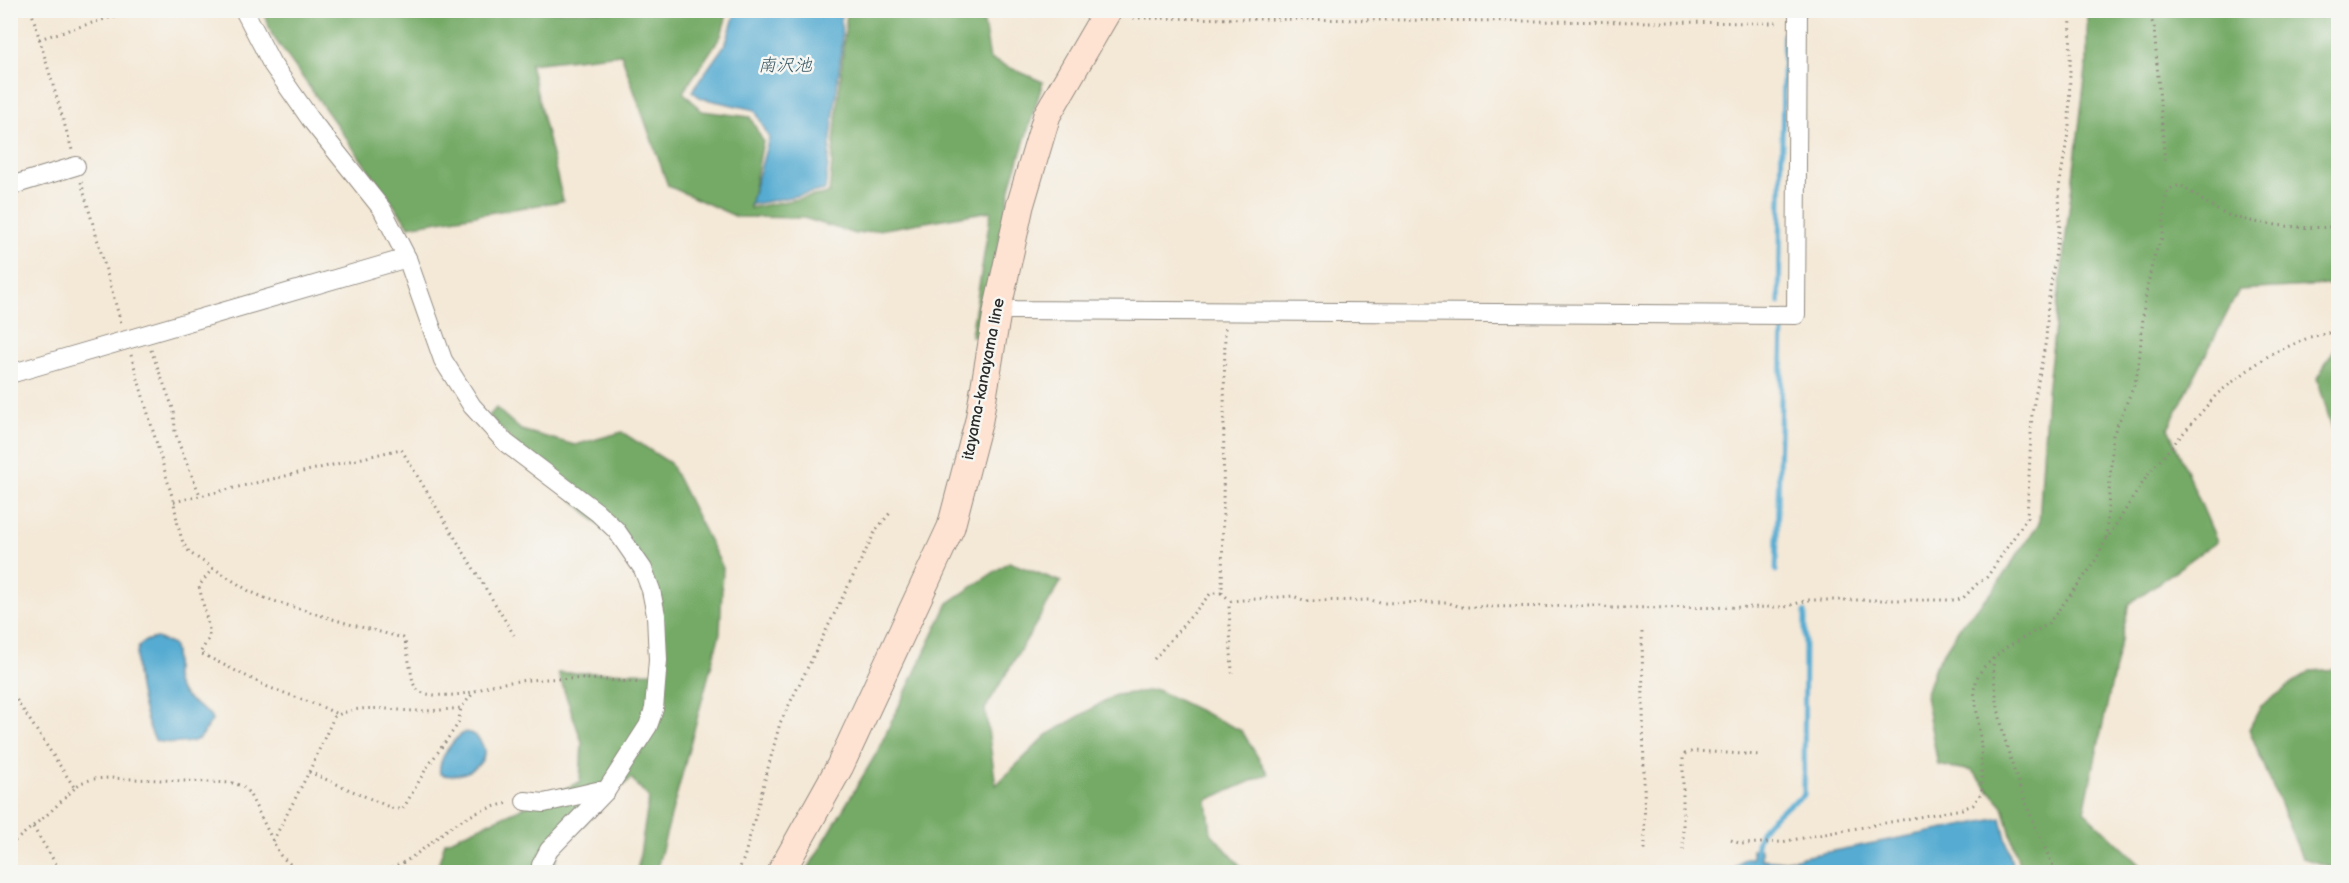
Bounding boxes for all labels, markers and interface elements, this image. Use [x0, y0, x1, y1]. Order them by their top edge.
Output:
water label: 南沢池 [758, 55, 813, 76]
street label: itayama-kanayama line [959, 296, 1009, 461]

